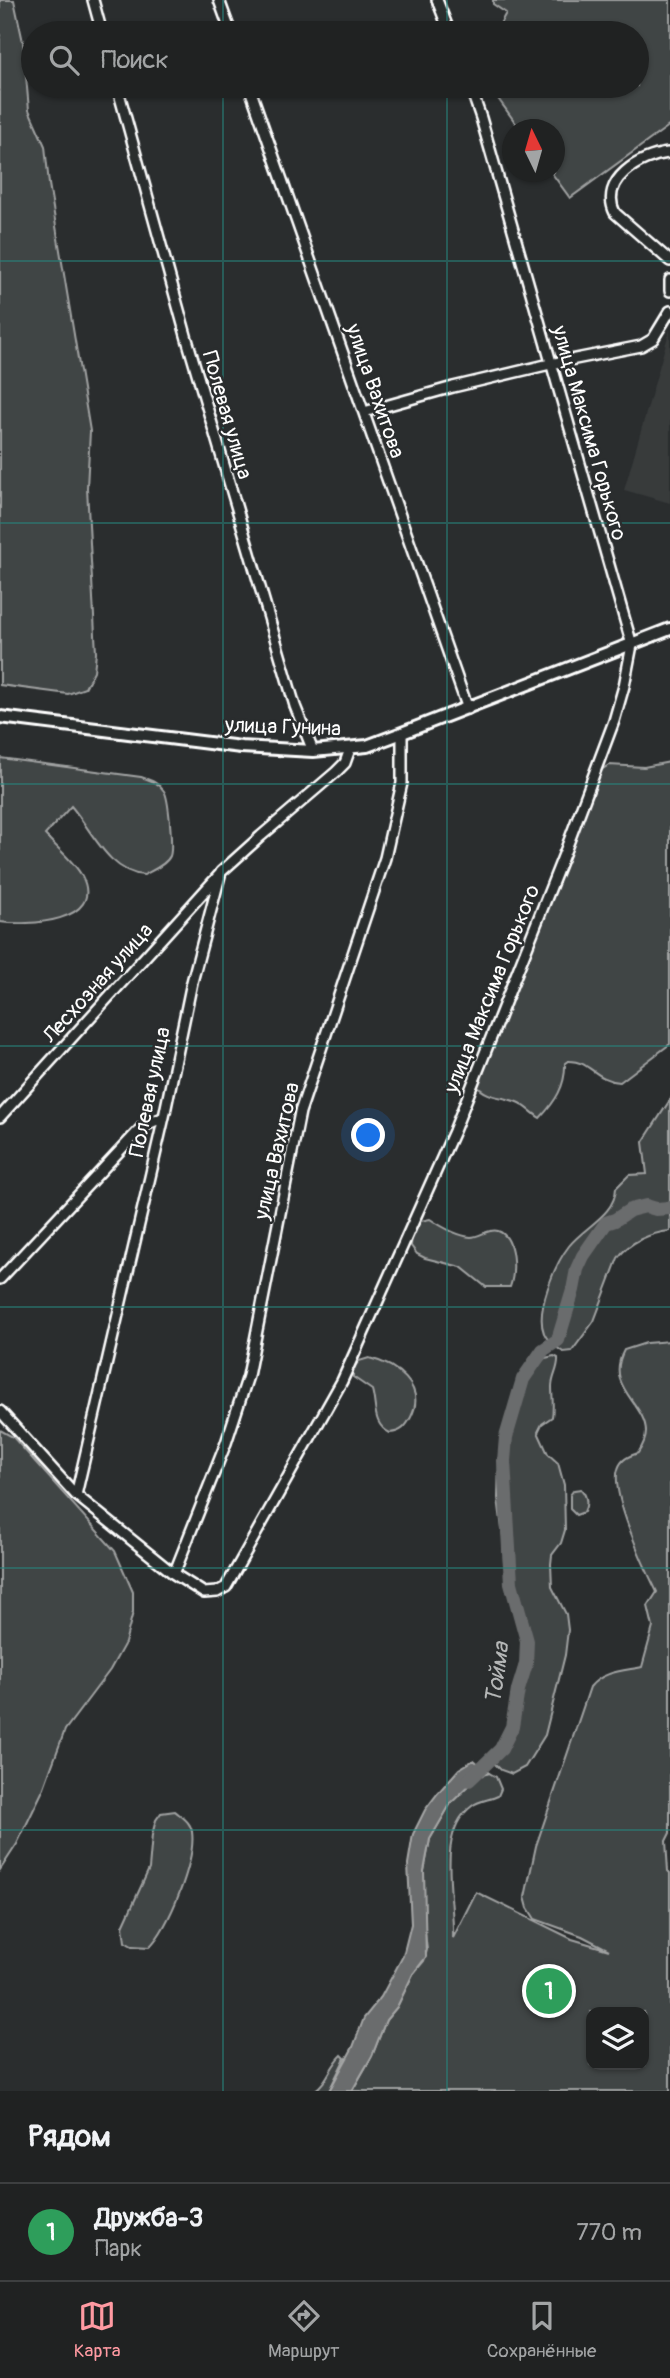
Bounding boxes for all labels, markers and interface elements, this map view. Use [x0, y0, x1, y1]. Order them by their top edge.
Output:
search box [21, 21, 649, 98]
icon: search [45, 41, 83, 79]
text: Поиск [101, 44, 169, 76]
north arrow [502, 119, 565, 182]
street label: улица Вахитова [339, 319, 411, 462]
street label: улица Максима Горького [545, 322, 633, 544]
street label: Полевая улица [196, 348, 258, 482]
street label: улица Гунина [224, 711, 341, 743]
street label: улица Максима Горького [437, 881, 546, 1098]
street label: Лесхозная улица [36, 917, 159, 1049]
street label: Полевая улица [123, 1025, 177, 1159]
street label: улица Вахитова [248, 1080, 306, 1223]
your location [351, 1118, 385, 1152]
water label: Тойма [478, 1639, 516, 1706]
pin: 1 [526, 1965, 572, 2017]
map controls [586, 2007, 649, 2070]
button: layers [586, 2007, 649, 2070]
text: Рядом [28, 2118, 111, 2155]
text: Дружба-3 [95, 2202, 203, 2234]
text: 1 [47, 2218, 56, 2247]
text: 770 m [577, 2218, 642, 2247]
text: Парк [95, 2234, 142, 2263]
tab: Карта [74, 2297, 121, 2363]
tab: Маршрут [268, 2297, 340, 2363]
tab: Сохранённые [487, 2297, 596, 2363]

